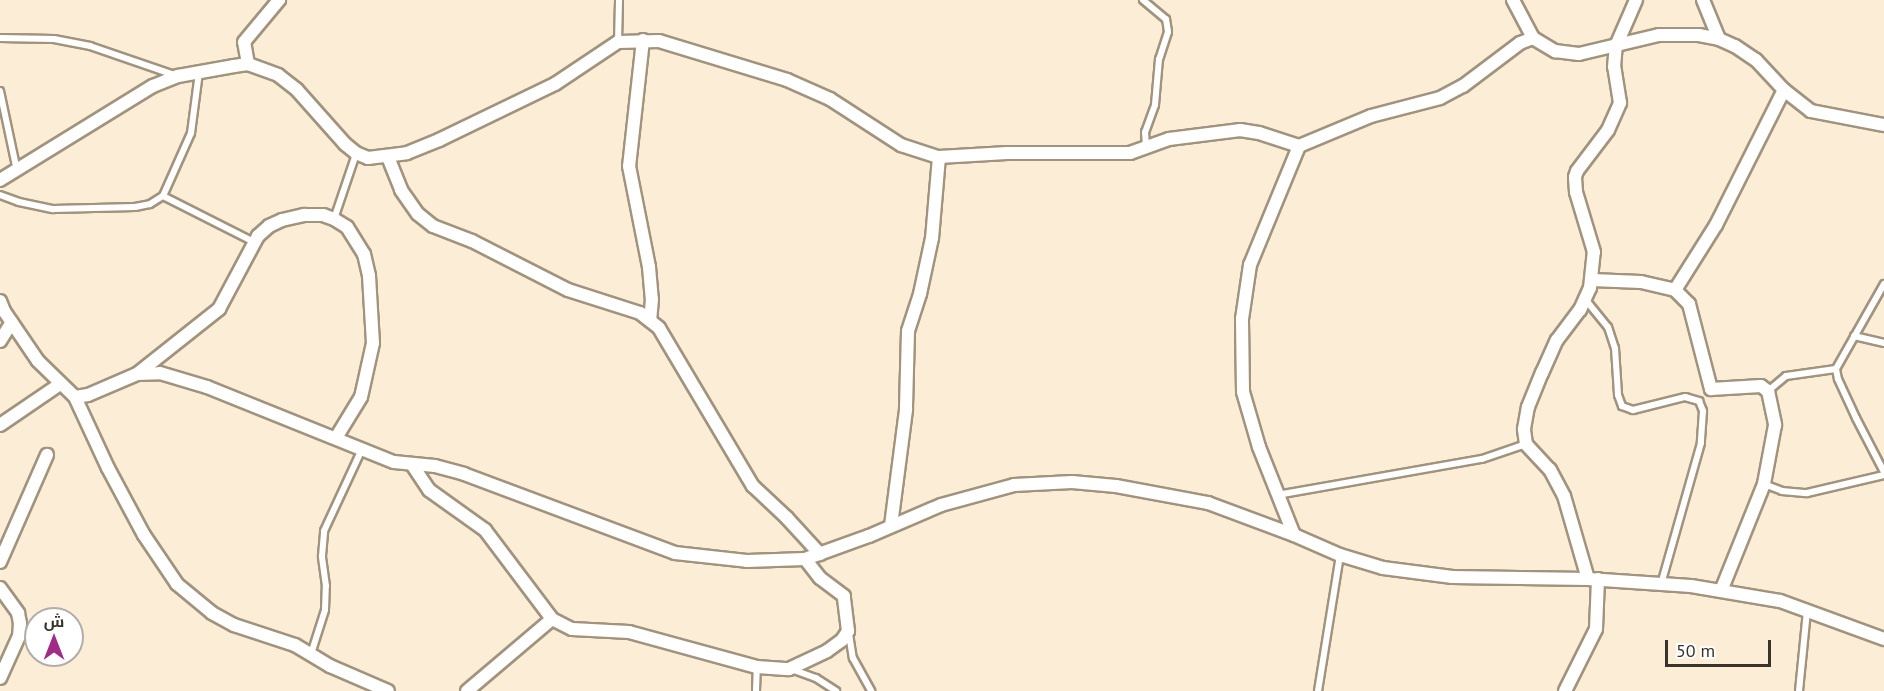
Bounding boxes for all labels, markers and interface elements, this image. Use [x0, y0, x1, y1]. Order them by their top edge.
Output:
north arrow [24, 607, 84, 667]
text: ش [44, 611, 64, 631]
scale bar [1668, 628, 1774, 666]
text: 50 m [1676, 639, 1715, 662]

